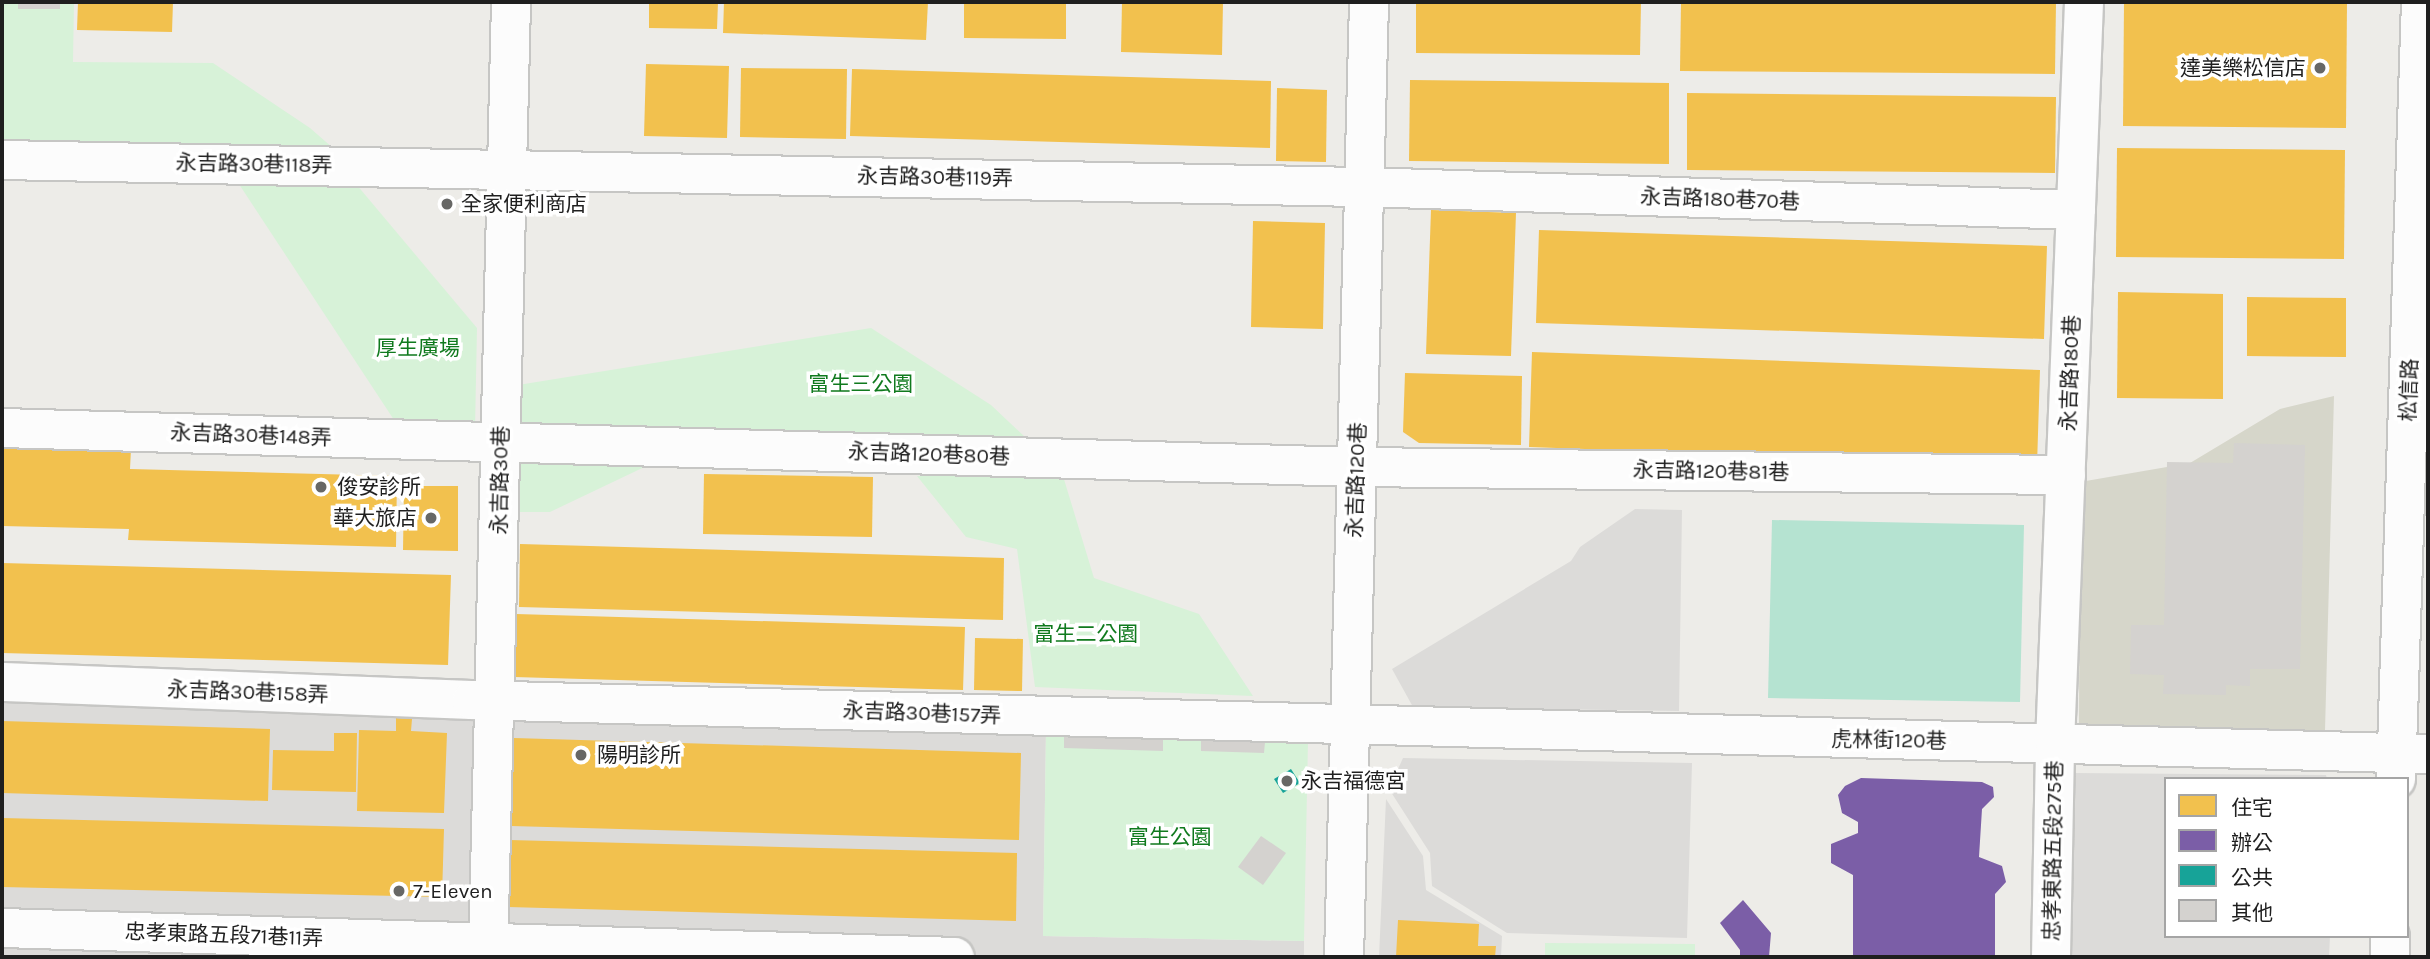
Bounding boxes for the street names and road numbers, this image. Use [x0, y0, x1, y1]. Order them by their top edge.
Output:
street label: 永吉路30巷118弄 [175, 150, 333, 178]
street label: 永吉路30巷119弄 [857, 163, 1013, 191]
street label: 永吉路180巷70巷 [1640, 184, 1800, 214]
street label: 永吉路180巷 [2055, 314, 2085, 432]
street label: 松信路 [2395, 358, 2423, 422]
street label: 永吉路30巷148弄 [170, 420, 332, 450]
street label: 永吉路120巷 [1341, 422, 1371, 538]
street label: 永吉路30巷 [486, 425, 514, 535]
street label: 永吉路120巷80巷 [848, 439, 1010, 469]
street label: 永吉路120巷81巷 [1633, 457, 1789, 485]
street label: 永吉路30巷158弄 [167, 677, 329, 707]
street label: 永吉路30巷157弄 [842, 698, 1002, 728]
street label: 虎林街120巷 [1831, 726, 1947, 754]
street label: 忠孝東路五段275巷 [2039, 760, 2067, 942]
street label: 忠孝東路五段71巷11弄 [124, 919, 324, 951]

